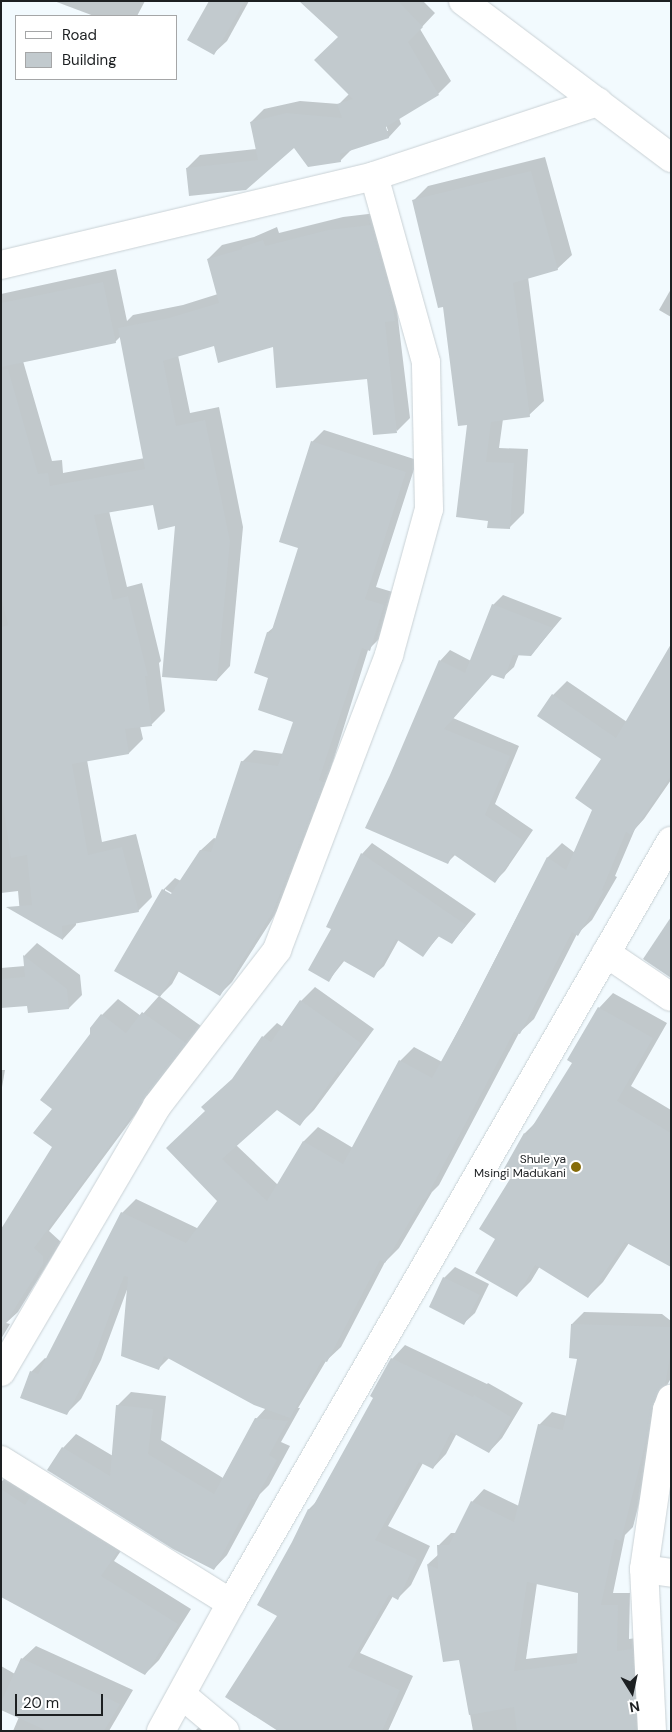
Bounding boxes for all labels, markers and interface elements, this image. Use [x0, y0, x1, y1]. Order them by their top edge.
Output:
legend [15, 15, 178, 80]
text: Road [62, 25, 97, 45]
text: Building [62, 50, 117, 70]
place label: Shule ya Msingi Madukani [474, 1153, 566, 1181]
marker: Shule ya Msingi Madukani [570, 1161, 582, 1173]
north arrow [607, 1667, 657, 1717]
scale bar [18, 1684, 105, 1716]
text: 20 m [23, 1693, 59, 1713]
text: N [628, 1697, 641, 1717]

